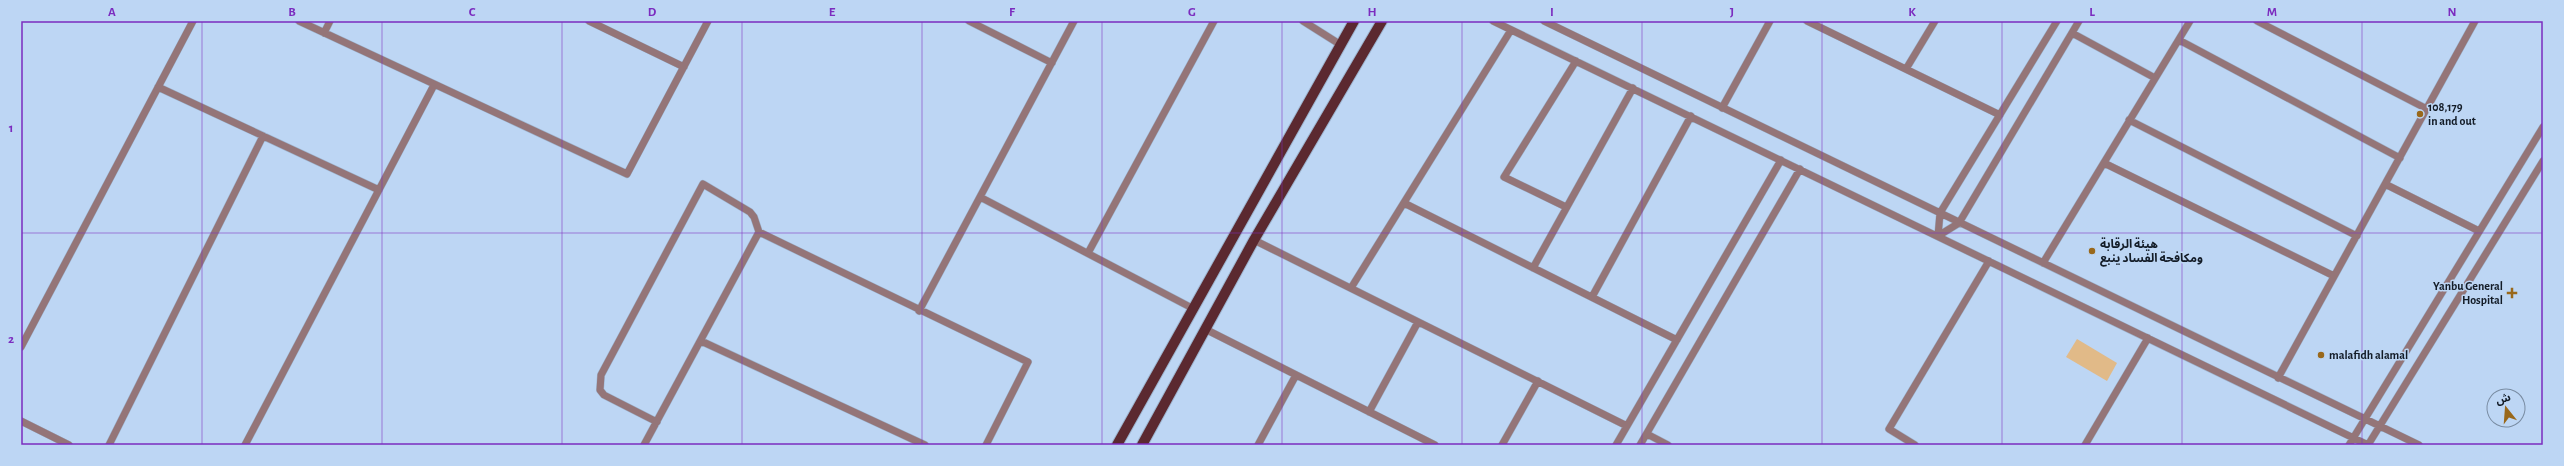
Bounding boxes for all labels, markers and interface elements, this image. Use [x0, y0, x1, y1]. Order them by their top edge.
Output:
text: A [108, 6, 116, 19]
text: B [288, 6, 296, 19]
text: C [469, 6, 476, 19]
text: D [648, 6, 657, 19]
text: E [829, 6, 836, 19]
text: F [1009, 6, 1016, 19]
text: G [1188, 6, 1196, 19]
text: H [1367, 6, 1377, 19]
text: I [1550, 6, 1554, 19]
text: J [1730, 6, 1734, 19]
text: K [1908, 6, 1916, 19]
text: L [2089, 6, 2095, 19]
text: M [2267, 6, 2277, 19]
text: N [2447, 6, 2457, 19]
place label: 108,179 in and out [2428, 101, 2476, 127]
marker: 108,179 in and out [2415, 109, 2425, 119]
text: 1 [9, 122, 13, 135]
place label: هيئة الرقابة ومكافحة الفساد ينبع [2100, 237, 2203, 267]
marker: هيئة الرقابة ومكافحة الفساد ينبع [2087, 246, 2097, 256]
place label: Yanbu General Hospital [2433, 280, 2503, 306]
marker: Yanbu General Hospital [2506, 287, 2518, 299]
text: 2 [8, 333, 14, 346]
place label: malafidh alamal [2329, 349, 2408, 361]
marker: malafidh alamal [2316, 350, 2326, 360]
north arrow [2486, 388, 2526, 428]
text: ش [2494, 391, 2512, 407]

